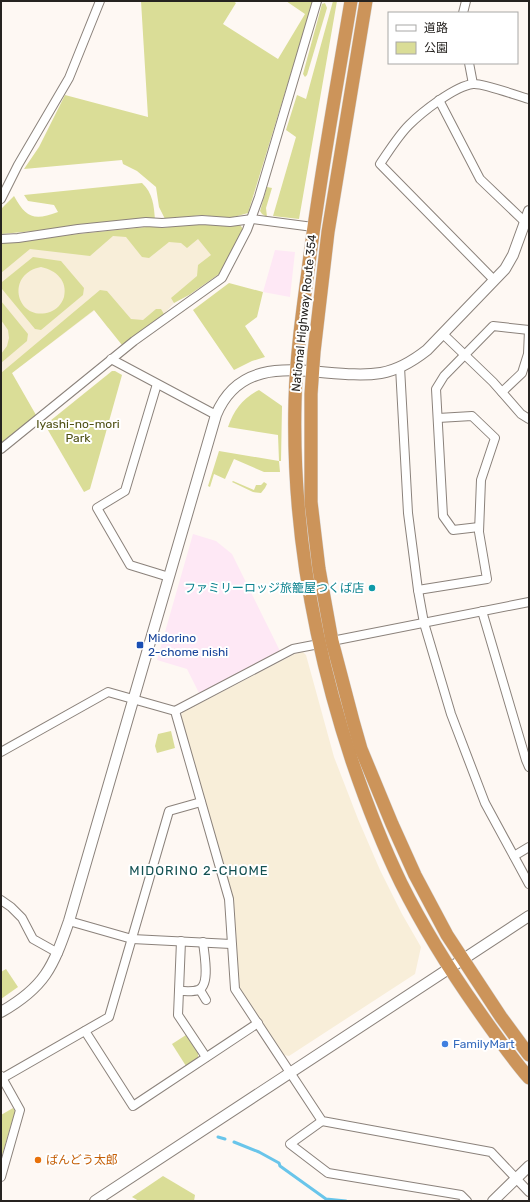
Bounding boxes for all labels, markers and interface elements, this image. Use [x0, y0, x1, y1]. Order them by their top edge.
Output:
legend [388, 12, 518, 64]
text: 道路 [424, 21, 448, 35]
text: 公園 [424, 41, 448, 55]
street label: National Highway Route 354 [289, 233, 319, 392]
park label: Iyashi-no-mori Park [36, 417, 120, 445]
place label: ファミリーロッジ旅籠屋つくば店 [184, 581, 364, 595]
marker: ファミリーロッジ旅籠屋つくば店 [367, 583, 377, 593]
place label: Midorino 2-chome nishi [148, 631, 228, 659]
marker: Midorino 2-chome nishi [135, 640, 145, 650]
district label: MIDORINO 2-CHOME [129, 863, 269, 878]
place label: FamilyMart [453, 1037, 515, 1051]
marker: FamilyMart [440, 1039, 450, 1049]
place label: ばんどう太郎 [46, 1153, 118, 1167]
marker: ばんどう太郎 [33, 1155, 43, 1165]

